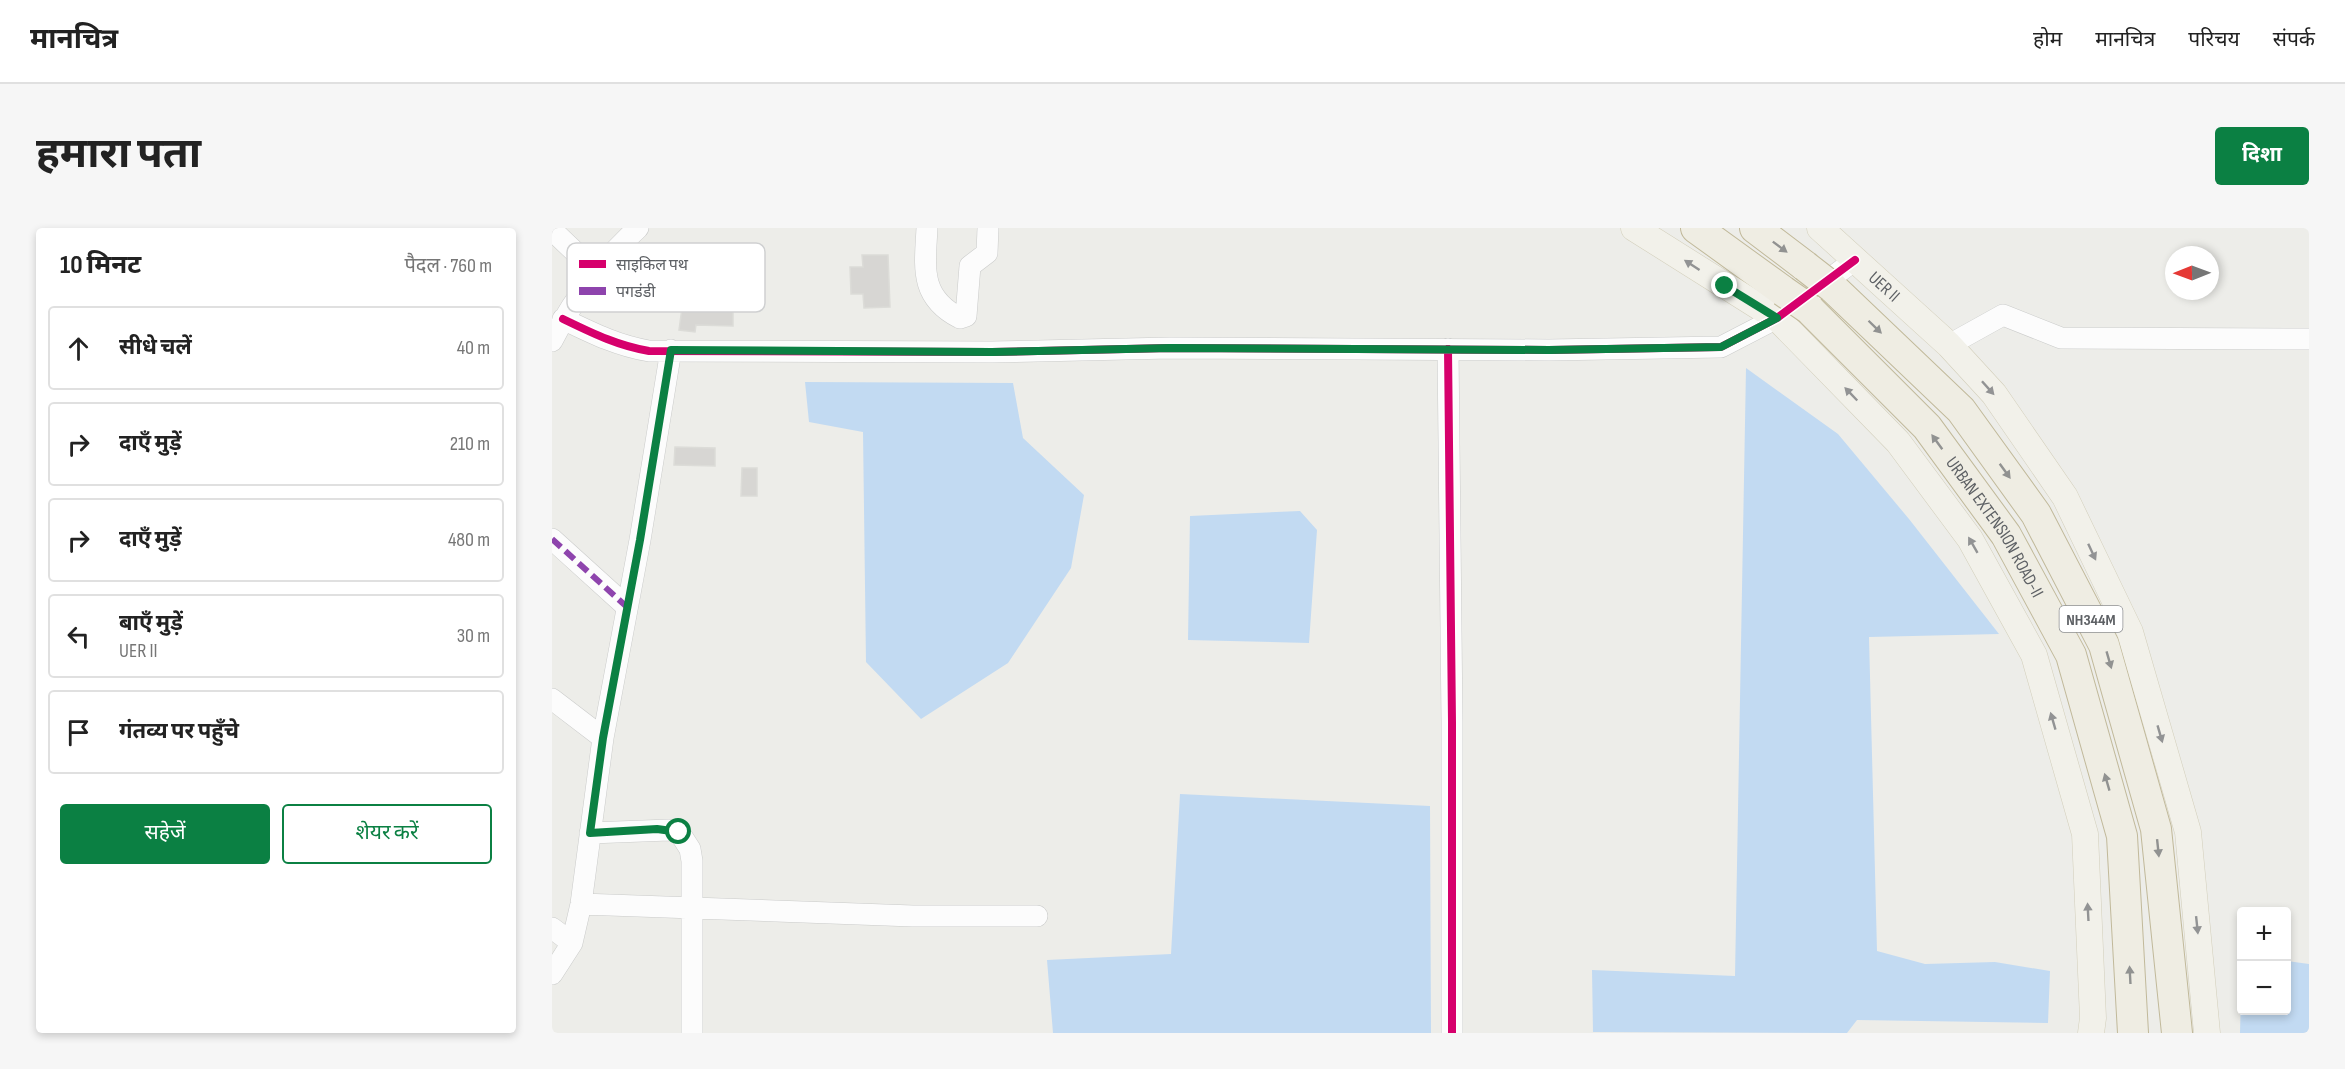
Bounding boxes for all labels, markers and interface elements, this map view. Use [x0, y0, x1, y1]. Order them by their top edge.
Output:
text: मानचित्र [30, 23, 118, 56]
text: होम [2033, 27, 2062, 52]
text: मानचित्र [2095, 27, 2155, 52]
text: परिचय [2188, 27, 2240, 52]
text: संपर्क [2273, 27, 2315, 52]
button: दिशा [2215, 127, 2309, 185]
text: हमारा पता [36, 129, 201, 180]
one-way arrow [1772, 241, 1788, 253]
legend [567, 243, 765, 312]
north arrow [2165, 246, 2219, 300]
text: 10 मिनट [60, 250, 141, 281]
text: पैदल · 760 m [404, 254, 492, 278]
text: साइकिल पथ [616, 256, 689, 275]
one-way arrow [1683, 259, 1700, 270]
street label: UER II [1864, 267, 1904, 306]
route end [1711, 272, 1737, 298]
text: पगडंडी [616, 283, 656, 302]
one-way arrow [1867, 320, 1881, 334]
icon: ahead [62, 332, 95, 365]
text: सीधे चलें [119, 334, 192, 361]
text: 40 m [457, 336, 490, 360]
one-way arrow [1981, 380, 1995, 394]
one-way arrow [1844, 387, 1858, 401]
icon: right [62, 428, 95, 461]
text: दाएँ मुड़ें [119, 430, 182, 457]
text: 210 m [450, 432, 490, 456]
one-way arrow [1931, 434, 1944, 450]
street label: URBAN EXTENSION ROAD-II [1941, 453, 2048, 601]
one-way arrow [1999, 463, 2011, 479]
icon: right [62, 524, 95, 557]
text: दाएँ मुड़ें [119, 526, 182, 553]
text: 480 m [448, 528, 490, 552]
one-way arrow [1968, 536, 1978, 553]
one-way arrow [2087, 544, 2096, 561]
road number: NH344M [2060, 606, 2122, 632]
text: बाएँ मुड़ें [119, 610, 183, 637]
icon: left [62, 620, 95, 653]
text: 30 m [457, 624, 490, 648]
text: UER II [119, 639, 158, 663]
one-way arrow [2104, 651, 2114, 669]
one-way arrow [2048, 712, 2057, 730]
icon: arrive [62, 716, 95, 749]
text: गंतव्य पर पहुँचे [119, 718, 239, 745]
one-way arrow [2156, 725, 2165, 743]
one-way arrow [2102, 773, 2111, 791]
button: सहेजें [60, 804, 270, 864]
button: शेयर करें [282, 804, 492, 864]
route start [665, 818, 691, 844]
one-way arrow [2153, 839, 2163, 858]
one-way arrow [2084, 902, 2093, 921]
map controls [2237, 907, 2291, 1015]
button: + [2237, 907, 2291, 961]
one-way arrow [2192, 915, 2202, 934]
button: − [2237, 961, 2291, 1015]
one-way arrow [2126, 965, 2135, 984]

